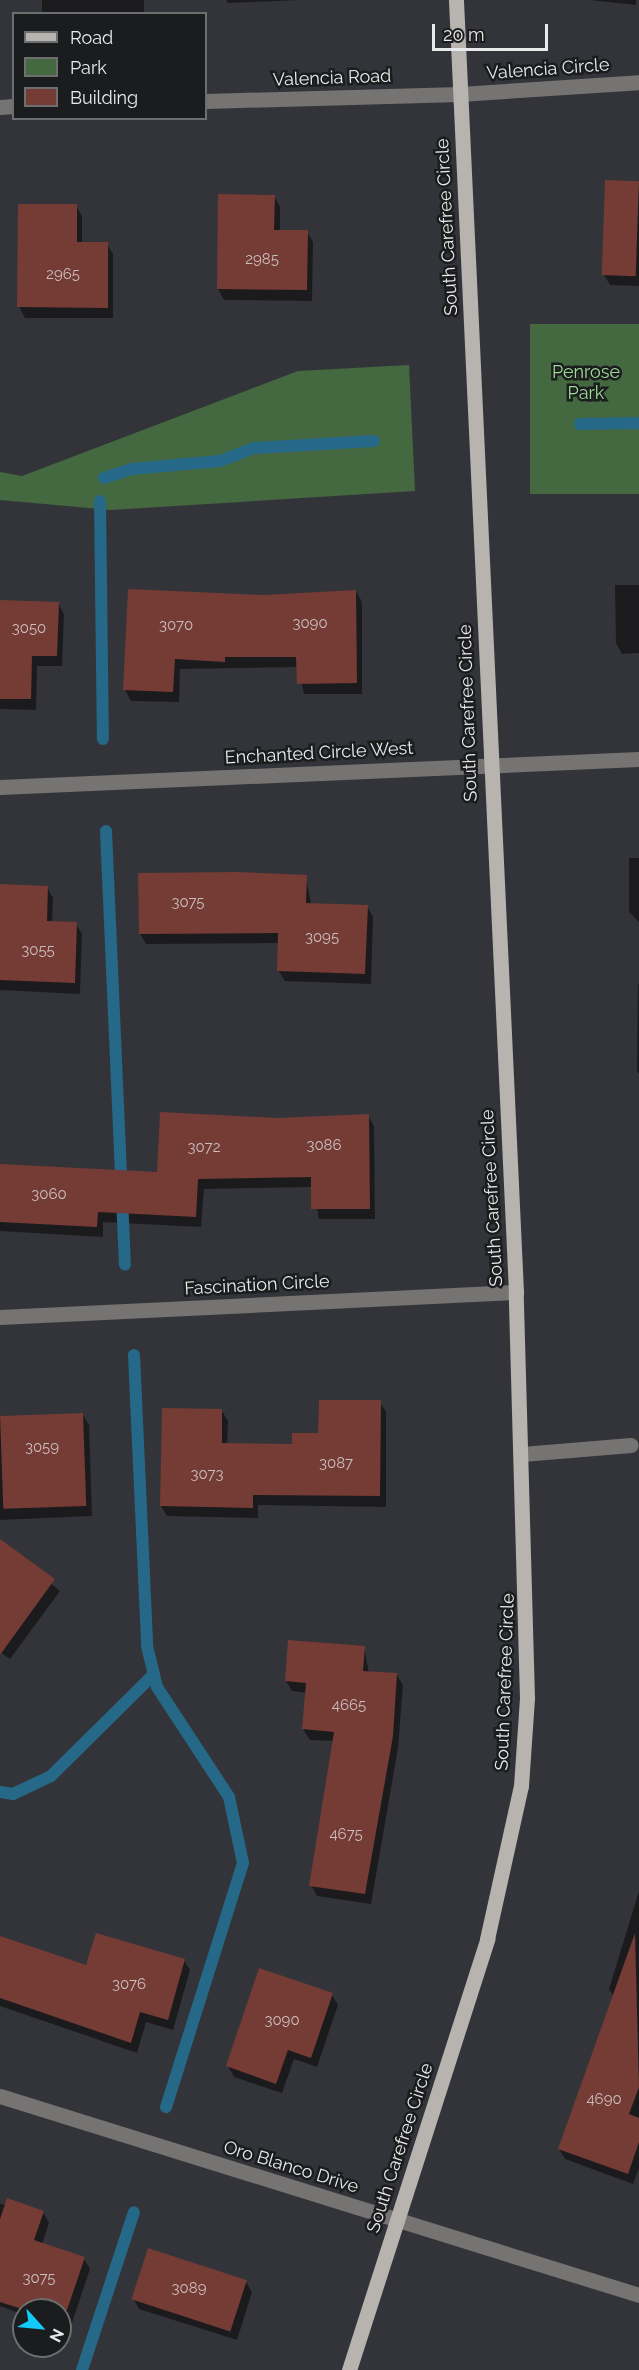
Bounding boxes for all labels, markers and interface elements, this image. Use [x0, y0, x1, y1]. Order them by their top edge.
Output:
legend [12, 12, 207, 120]
scale bar [435, 12, 550, 50]
text: 20 m [443, 24, 485, 45]
text: Road [70, 27, 113, 48]
street label: Valencia Circle [486, 54, 610, 84]
text: Park [70, 57, 107, 78]
street label: Valencia Road [272, 65, 392, 91]
text: Building [70, 87, 138, 108]
street label: South Carefree Circle [432, 138, 462, 316]
house number: 2985 [245, 251, 279, 269]
house number: 2965 [46, 266, 80, 284]
park label: Penrose Park [552, 362, 620, 404]
house number: 3090 [292, 615, 328, 633]
house number: 3070 [159, 617, 193, 635]
house number: 3050 [12, 620, 46, 638]
street label: South Carefree Circle [454, 624, 482, 802]
street label: Enchanted Circle West [224, 737, 414, 769]
house number: 3075 [171, 894, 205, 912]
house number: 3095 [305, 929, 339, 947]
house number: 3055 [21, 942, 55, 960]
street label: South Carefree Circle [477, 1109, 507, 1287]
house number: 3086 [306, 1137, 342, 1155]
house number: 3072 [188, 1139, 220, 1157]
house number: 3060 [31, 1186, 67, 1204]
street label: Fascination Circle [184, 1270, 330, 1300]
house number: 3059 [25, 1439, 59, 1457]
house number: 3087 [319, 1455, 353, 1473]
house number: 3073 [190, 1466, 224, 1484]
street label: South Carefree Circle [491, 1593, 519, 1771]
house number: 4665 [332, 1697, 366, 1715]
house number: 4675 [329, 1826, 363, 1844]
house number: 3076 [112, 1976, 146, 1994]
house number: 3090 [264, 2012, 300, 2030]
street label: South Carefree Circle [362, 2060, 438, 2236]
house number: 4690 [586, 2091, 622, 2109]
street label: Oro Blanco Drive [221, 2136, 361, 2198]
house number: 3075 [22, 2270, 56, 2288]
house number: 3089 [172, 2280, 206, 2298]
north arrow [12, 2298, 72, 2358]
text: N [45, 2326, 68, 2345]

